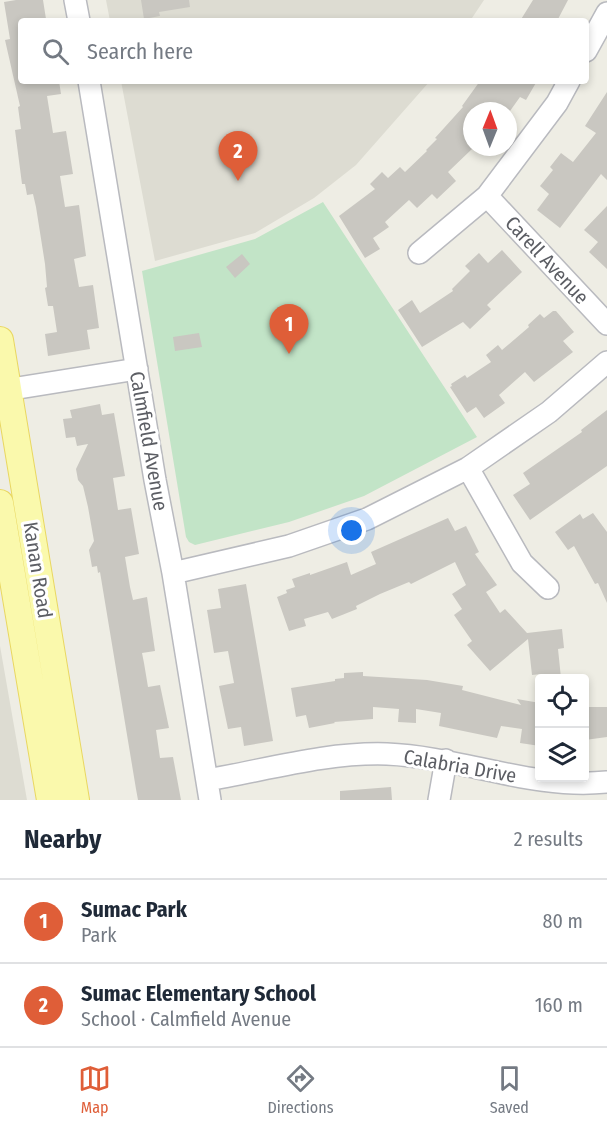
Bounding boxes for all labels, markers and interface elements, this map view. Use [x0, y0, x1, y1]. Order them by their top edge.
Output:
search box [18, 18, 589, 84]
icon: search [39, 35, 72, 68]
text: Search here [87, 38, 193, 65]
north arrow [463, 102, 517, 156]
pin: 2 [218, 132, 258, 181]
street label: Carell Avenue [500, 211, 594, 309]
pin: 1 [270, 304, 308, 354]
street label: Calmfield Avenue [125, 369, 173, 513]
your location [337, 516, 366, 545]
street label: Kanan Road [19, 520, 57, 620]
map controls [535, 674, 589, 782]
button: locate [535, 674, 589, 728]
button: layers [535, 728, 589, 782]
street label: Calabria Drive [402, 744, 518, 788]
text: Nearby [24, 824, 101, 855]
text: 2 results [514, 827, 583, 851]
text: Sumac Park [81, 896, 187, 923]
text: 1 [39, 909, 48, 933]
text: 80 m [543, 909, 583, 933]
text: Park [81, 923, 117, 947]
text: Sumac Elementary School [81, 980, 316, 1007]
text: 2 [39, 993, 48, 1017]
text: 160 m [535, 993, 583, 1017]
text: School · Calmfield Avenue [81, 1007, 291, 1031]
tab: Map [78, 1062, 111, 1117]
tab: Directions [267, 1062, 334, 1117]
tab: Saved [490, 1062, 529, 1117]

